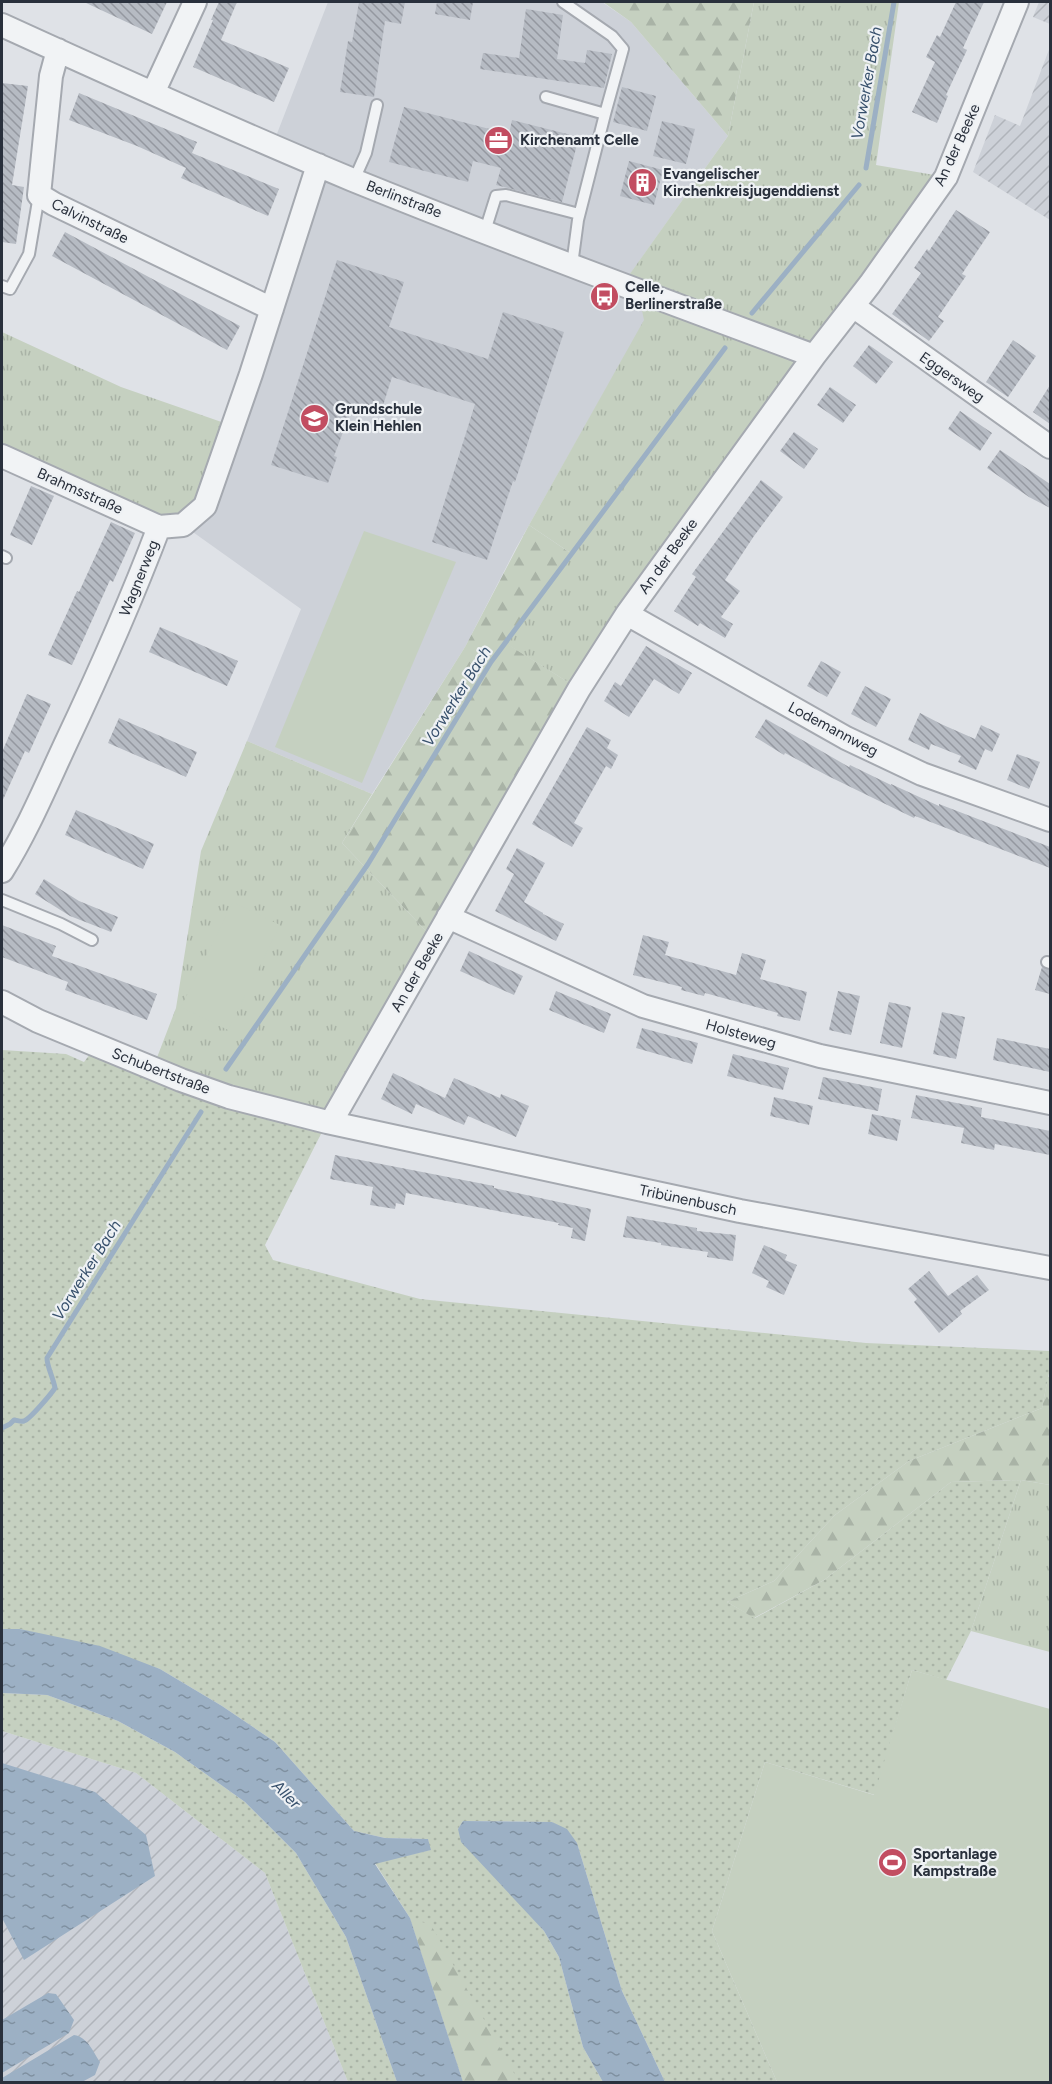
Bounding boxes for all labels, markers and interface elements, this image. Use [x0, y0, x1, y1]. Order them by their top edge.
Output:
water label: Vorwerker Bach [847, 25, 886, 141]
street label: An der Beeke [930, 101, 984, 189]
office icon: Kirchenamt Celle [483, 124, 515, 156]
place label: Kirchenamt Celle [520, 131, 639, 149]
place label: Evangelischer Kirchenkreisjugenddienst [663, 165, 840, 200]
building icon: Evangelischer Kirchenkreisjugenddienst [626, 167, 658, 199]
street label: Berlinstraße [364, 176, 444, 222]
street label: Calvinstraße [49, 195, 131, 247]
place label: Celle, Berlinerstraße [625, 278, 723, 313]
bus stop icon: Celle, Berlinerstraße [588, 280, 620, 312]
street label: Eggersweg [916, 348, 988, 406]
place label: Grundschule Klein Hehlen [335, 400, 423, 435]
school or university icon: Grundschule Klein Hehlen [298, 402, 330, 434]
street label: Brahmsstraße [34, 464, 126, 518]
street label: An der Beeke [635, 515, 701, 597]
street label: Wagnerweg [116, 537, 162, 619]
water label: Vorwerker Bach [418, 643, 495, 750]
street label: Lodemannweg [785, 698, 881, 760]
street label: An der Beeke [387, 929, 447, 1015]
street label: Holsteweg [704, 1015, 778, 1053]
street label: Schubertstraße [109, 1044, 213, 1098]
street label: Tribünenbusch [638, 1181, 738, 1219]
water label: Vorwerker Bach [48, 1217, 125, 1324]
water label: Aller [268, 1776, 305, 1813]
place label: Sportanlage Kampstraße [913, 1845, 998, 1880]
sports icon: Sportanlage Kampstraße [876, 1847, 908, 1879]

